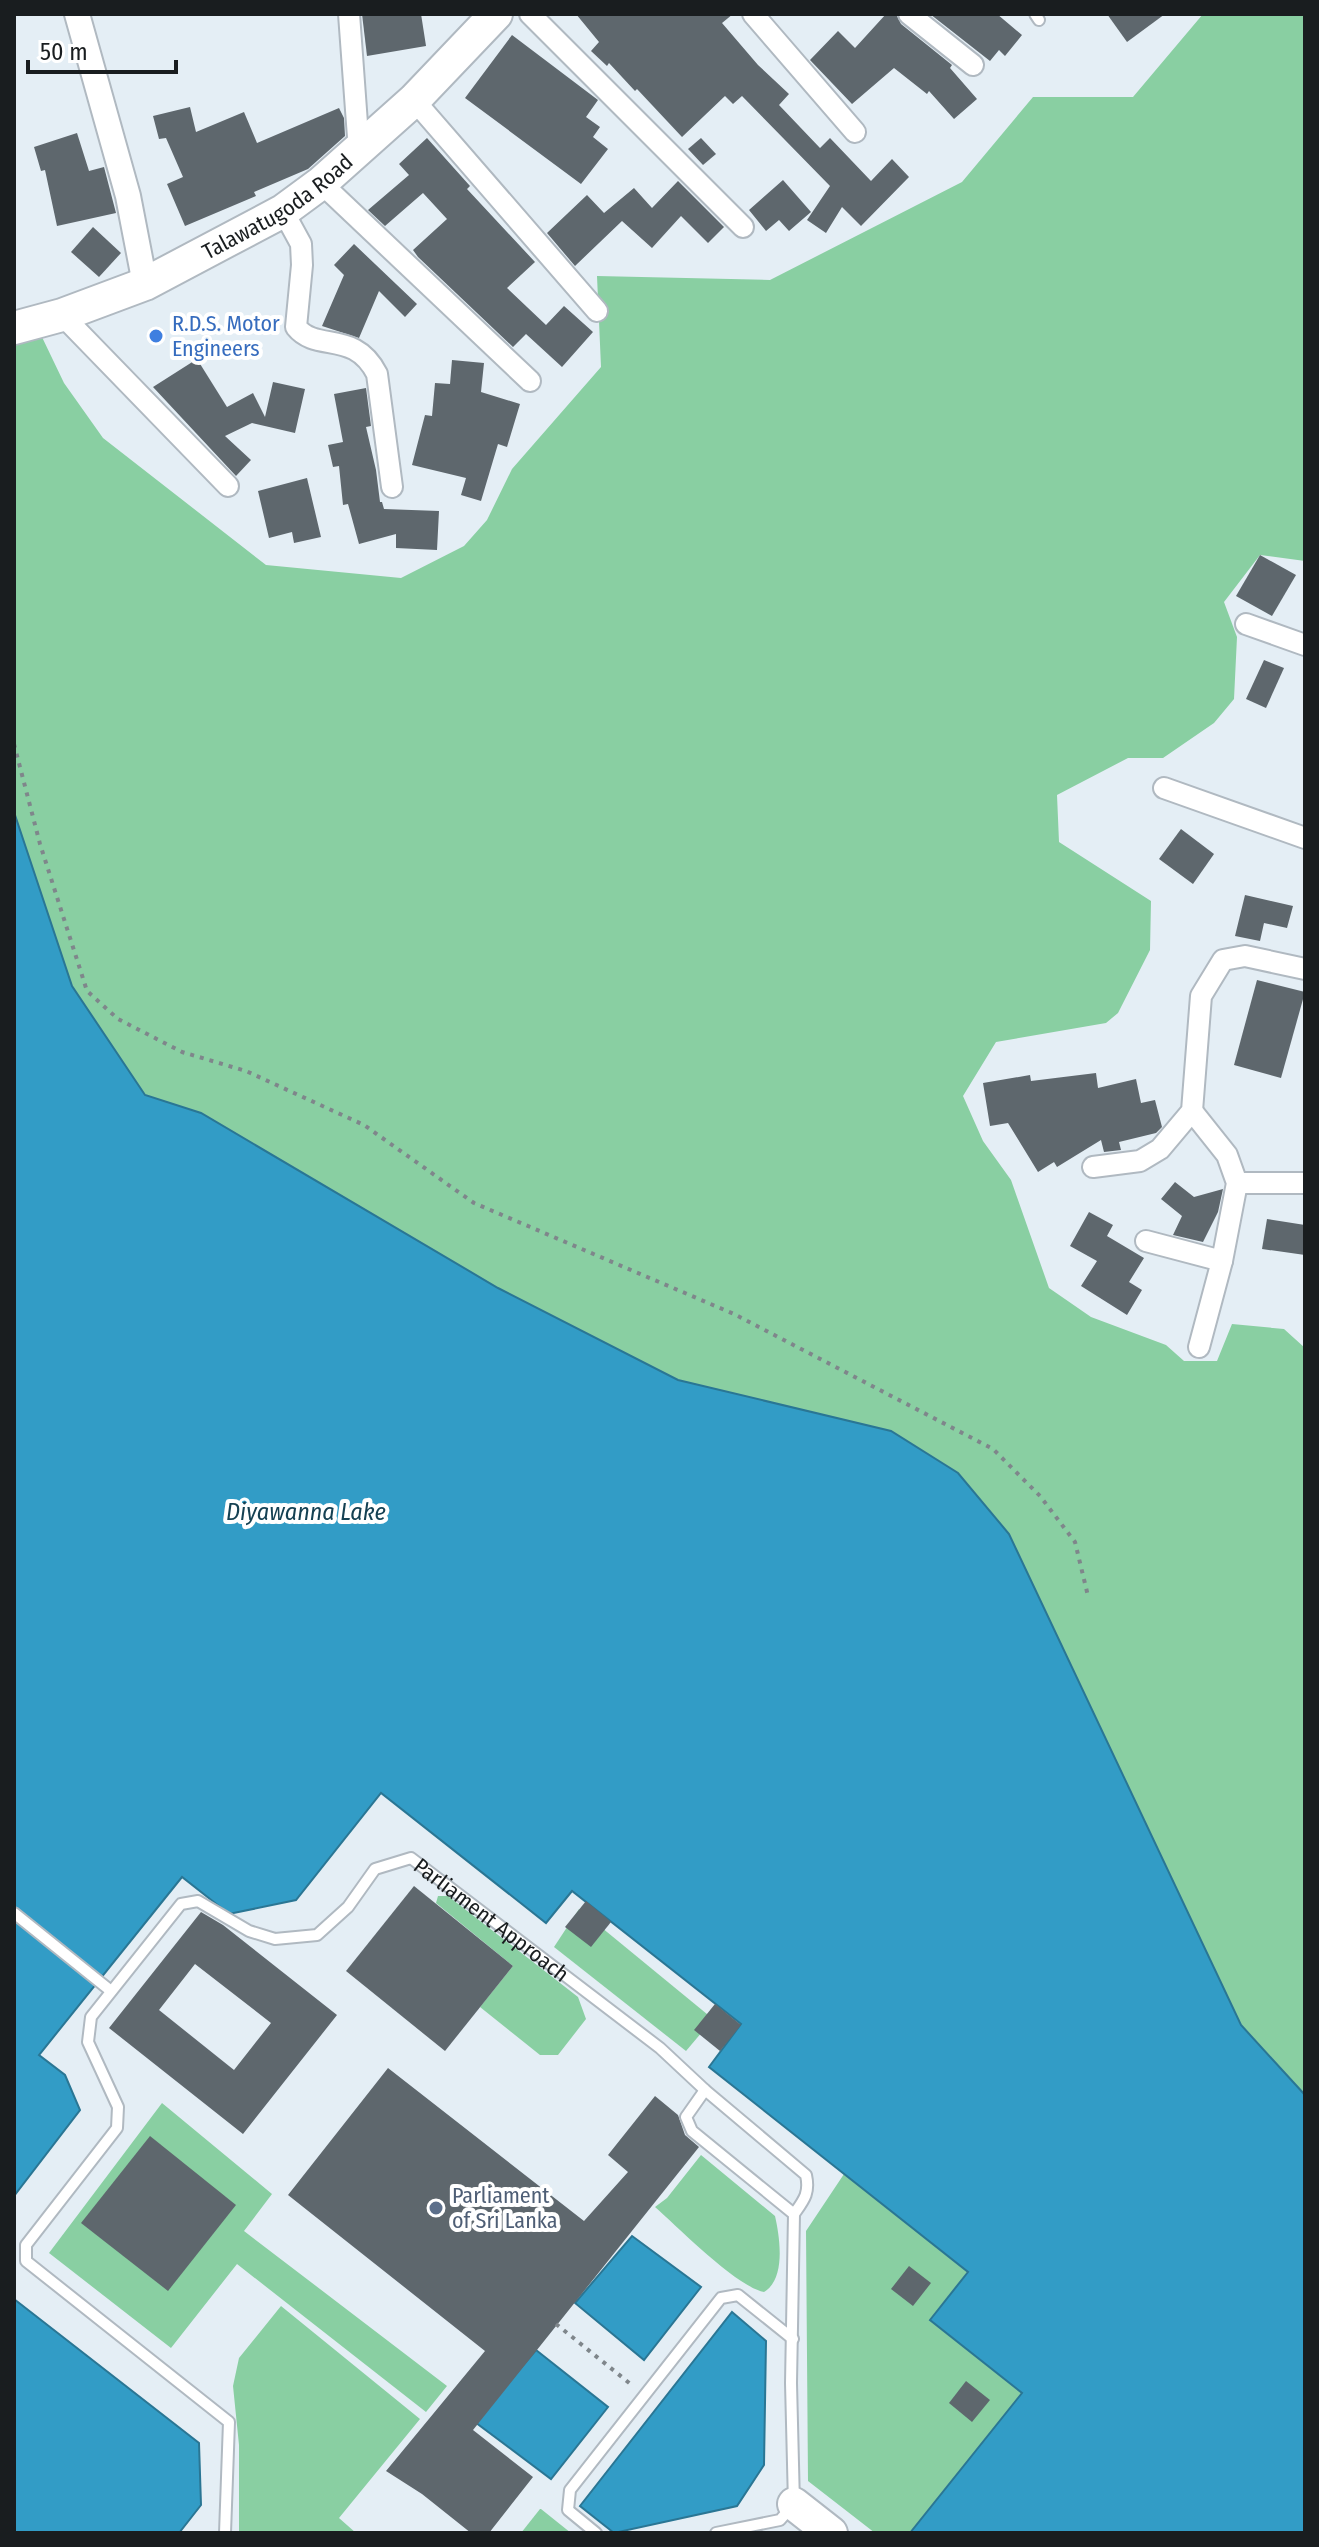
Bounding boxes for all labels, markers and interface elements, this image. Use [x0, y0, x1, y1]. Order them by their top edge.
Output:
scale bar [28, 24, 176, 74]
text: 50 m [40, 38, 88, 66]
street label: Talawatugoda Road [198, 148, 358, 265]
place label: R.D.S. Motor Engineers [172, 310, 280, 362]
marker: R.D.S. Motor Engineers [147, 327, 165, 345]
water label: Diyawanna Lake [226, 1498, 386, 1526]
street label: Parliament Approach [408, 1852, 574, 1988]
place label: Parliament of Sri Lanka [452, 2182, 557, 2234]
marker: Parliament of Sri Lanka [427, 2199, 445, 2217]

